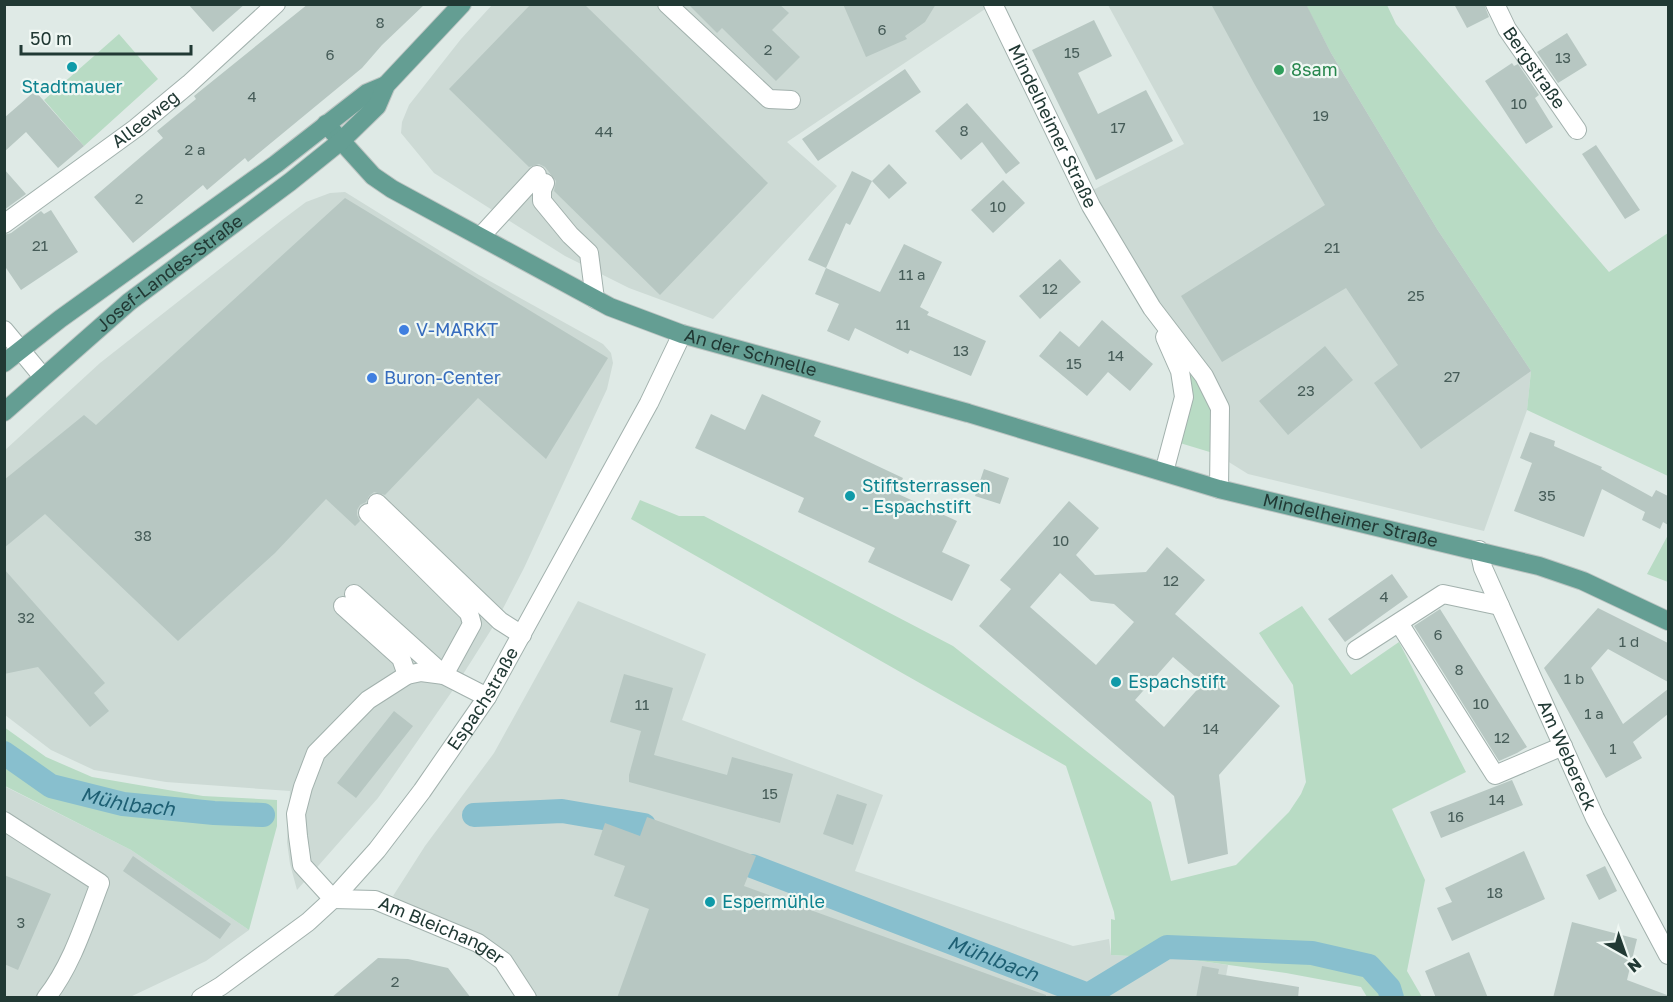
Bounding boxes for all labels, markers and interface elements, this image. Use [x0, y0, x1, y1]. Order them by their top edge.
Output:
house number: 8 [375, 13, 385, 31]
scale bar [21, 18, 190, 56]
house number: 6 [877, 20, 887, 38]
street label: Bergstraße [1499, 22, 1571, 113]
text: 50 m [30, 27, 72, 49]
house number: 2 [764, 40, 772, 58]
street label: Mindelheimer Straße [1004, 40, 1102, 211]
house number: 15 [1064, 43, 1080, 61]
house number: 6 [325, 45, 335, 63]
house number: 13 [1555, 48, 1571, 66]
place label: 8sam [1291, 58, 1338, 80]
marker: Stadtmauer [65, 60, 79, 74]
marker: 8sam [1272, 63, 1286, 77]
place label: Stadtmauer [21, 75, 123, 97]
street label: Alleeweg [107, 85, 183, 152]
house number: 4 [247, 87, 257, 105]
house number: 10 [1511, 94, 1527, 112]
house number: 19 [1313, 106, 1329, 124]
house number: 17 [1110, 118, 1126, 136]
house number: 8 [959, 121, 969, 139]
house number: 44 [595, 122, 613, 140]
house number: 2 a [185, 140, 205, 158]
house number: 2 [135, 189, 143, 207]
house number: 10 [990, 197, 1006, 215]
street label: Josef-Landes-Straße [91, 209, 247, 336]
house number: 21 [32, 236, 48, 254]
house number: 21 [1324, 238, 1340, 256]
house number: 11 a [899, 265, 925, 283]
house number: 12 [1042, 279, 1058, 297]
house number: 25 [1407, 286, 1425, 304]
house number: 11 [896, 315, 910, 333]
place label: V-MARKT [416, 318, 498, 340]
marker: V-MARKT [397, 323, 411, 337]
street label: An der Schnelle [682, 323, 820, 381]
house number: 13 [953, 341, 969, 359]
house number: 14 [1108, 346, 1124, 364]
house number: 15 [1066, 354, 1082, 372]
place label: Buron-Center [384, 366, 501, 388]
house number: 27 [1444, 367, 1460, 385]
marker: Buron-Center [365, 371, 379, 385]
house number: 23 [1297, 381, 1315, 399]
place label: Stiftsterrassen - Espachstift [862, 474, 991, 517]
house number: 35 [1538, 486, 1556, 504]
street label: Mindelheimer Straße [1261, 488, 1440, 551]
marker: Stiftsterrassen - Espachstift [843, 489, 857, 503]
house number: 38 [134, 526, 152, 544]
house number: 10 [1053, 531, 1069, 549]
house number: 12 [1163, 571, 1179, 589]
house number: 4 [1379, 587, 1389, 605]
house number: 32 [17, 608, 35, 626]
house number: 6 [1433, 625, 1443, 643]
house number: 1 d [1619, 632, 1639, 650]
street label: Espachstraße [442, 643, 522, 754]
house number: 8 [1454, 660, 1464, 678]
house number: 1 b [1564, 669, 1584, 687]
place label: Espachstift [1128, 670, 1226, 692]
marker: Espachstift [1109, 675, 1123, 689]
house number: 10 [1473, 694, 1489, 712]
house number: 11 [635, 695, 649, 713]
street label: Am Webereck [1534, 697, 1602, 814]
house number: 1 a [1584, 704, 1604, 722]
house number: 14 [1203, 719, 1219, 737]
house number: 12 [1494, 728, 1510, 746]
house number: 1 [1609, 739, 1617, 757]
water label: Mühlbach [79, 781, 177, 820]
house number: 15 [762, 784, 778, 802]
house number: 14 [1489, 790, 1505, 808]
house number: 16 [1448, 807, 1464, 825]
house number: 18 [1487, 883, 1503, 901]
place label: Espermühle [722, 890, 825, 912]
street label: Am Bleichanger [376, 891, 509, 968]
marker: Espermühle [703, 895, 717, 909]
house number: 3 [17, 913, 25, 931]
north arrow [1595, 924, 1655, 984]
water label: Mühlbach [945, 929, 1042, 986]
text: N [1624, 954, 1646, 977]
house number: 2 [391, 972, 399, 990]

